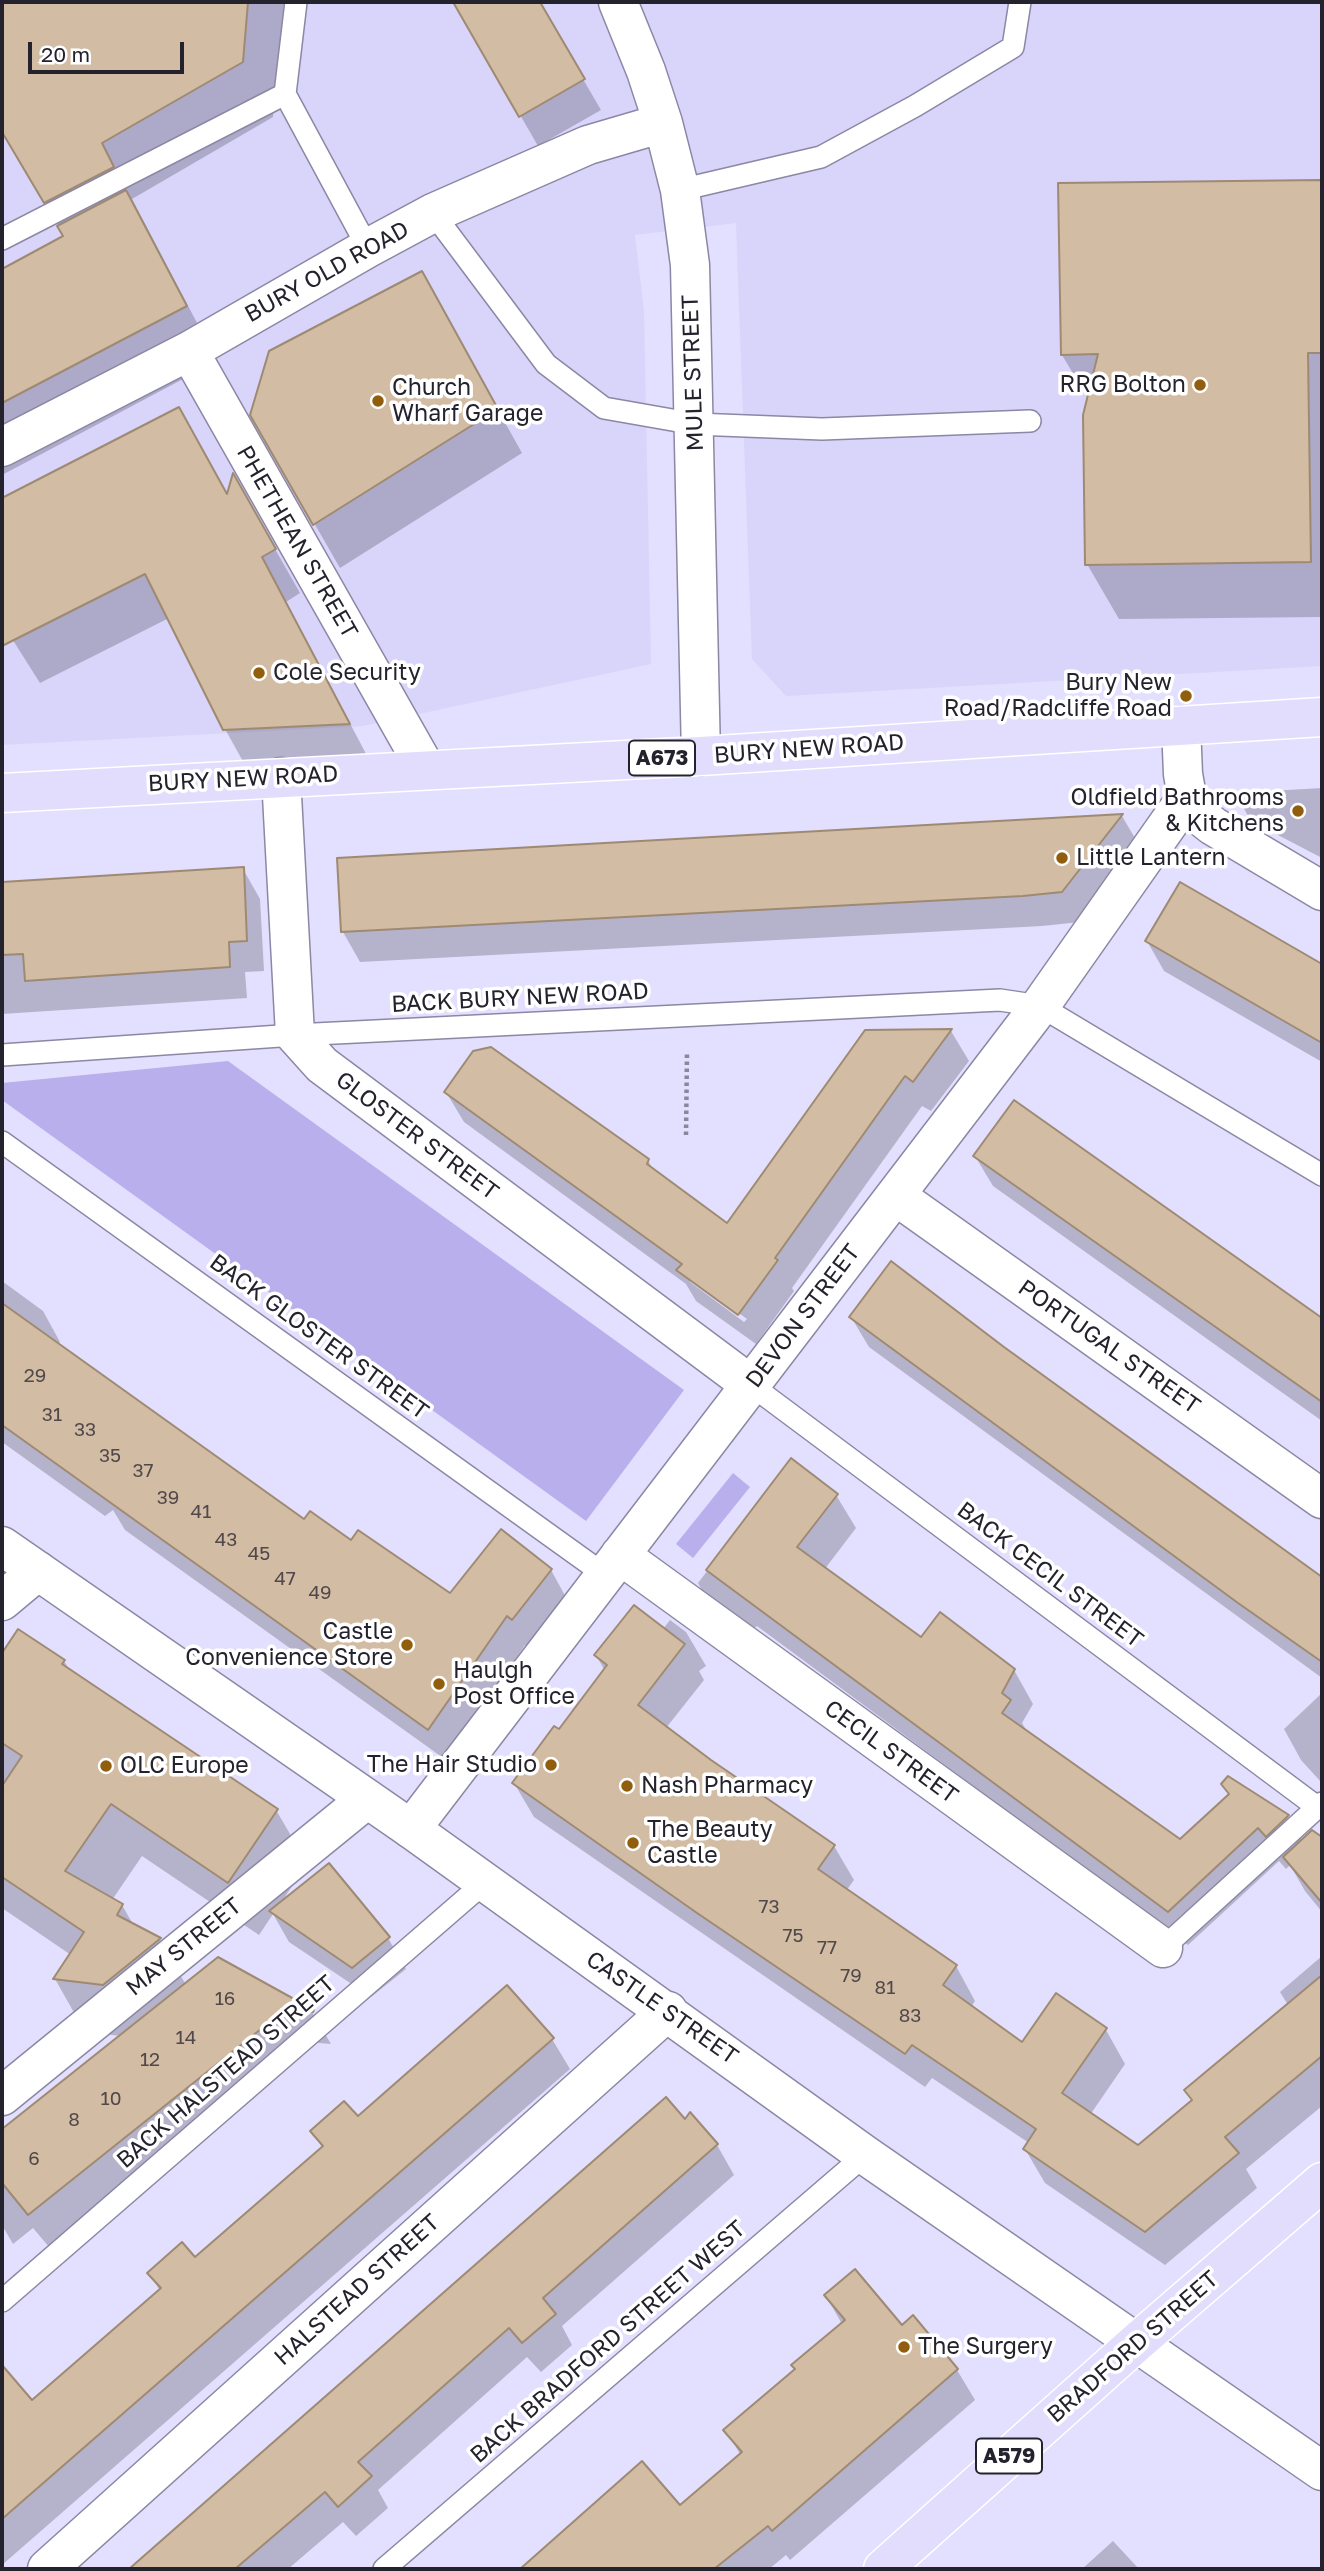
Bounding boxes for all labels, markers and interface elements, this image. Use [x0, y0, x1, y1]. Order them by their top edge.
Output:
scale bar [32, 28, 187, 72]
text: 20 m [41, 41, 90, 67]
street label: BURY OLD ROAD [240, 215, 414, 329]
street label: MULE STREET [676, 294, 710, 452]
place label: RRG Bolton [1060, 371, 1186, 399]
place label: Church Wharf Garage [392, 374, 543, 428]
marker: RRG Bolton [1192, 377, 1208, 393]
marker: Church Wharf Garage [370, 393, 386, 409]
street label: PHETHEAN STREET [231, 441, 363, 643]
place label: Cole Security [273, 659, 421, 687]
marker: Cole Security [251, 665, 267, 681]
place label: Bury New Road/Radcliffe Road [944, 669, 1172, 723]
marker: Bury New Road/Radcliffe Road [1178, 688, 1194, 704]
street label: BURY NEW ROAD [713, 729, 905, 769]
road number: A673 [629, 740, 695, 776]
street label: BURY NEW ROAD [147, 760, 339, 798]
place label: Oldfield Bathrooms & Kitchens [1070, 784, 1284, 838]
marker: Oldfield Bathrooms & Kitchens [1290, 803, 1306, 819]
place label: Little Lantern [1076, 844, 1226, 872]
marker: Little Lantern [1054, 850, 1070, 866]
street label: BACK BURY NEW ROAD [391, 977, 649, 1019]
street label: GLOSTER STREET [330, 1066, 504, 1206]
street label: DEVON STREET [740, 1239, 866, 1393]
street label: BACK GLOSTER STREET [204, 1248, 434, 1426]
street label: PORTUGAL STREET [1013, 1274, 1205, 1420]
house number: 29 [24, 1365, 46, 1387]
house number: 31 [42, 1404, 62, 1426]
house number: 33 [74, 1419, 96, 1441]
house number: 35 [99, 1445, 121, 1467]
house number: 37 [132, 1460, 154, 1482]
house number: 39 [157, 1487, 179, 1509]
street label: BACK CECIL STREET [952, 1496, 1148, 1654]
house number: 41 [191, 1501, 211, 1523]
house number: 43 [215, 1529, 237, 1551]
house number: 45 [248, 1543, 270, 1565]
house number: 47 [274, 1568, 296, 1590]
house number: 49 [308, 1582, 332, 1604]
place label: Castle Convenience Store [185, 1618, 393, 1672]
marker: Castle Convenience Store [399, 1637, 415, 1653]
place label: Haulgh Post Office [453, 1657, 575, 1711]
marker: Haulgh Post Office [431, 1676, 447, 1692]
street label: CECIL STREET [819, 1694, 963, 1810]
place label: The Hair Studio [367, 1751, 537, 1779]
place label: OLC Europe [120, 1752, 249, 1780]
marker: The Hair Studio [543, 1757, 559, 1773]
marker: OLC Europe [98, 1758, 114, 1774]
place label: Nash Pharmacy [641, 1772, 813, 1800]
marker: Nash Pharmacy [619, 1778, 635, 1794]
place label: The Beauty Castle [647, 1816, 773, 1870]
marker: The Beauty Castle [625, 1835, 641, 1851]
street label: MAY STREET [121, 1892, 247, 2002]
house number: 73 [758, 1896, 780, 1918]
house number: 75 [782, 1925, 804, 1947]
house number: 77 [817, 1937, 837, 1959]
street label: CASTLE STREET [581, 1945, 743, 2071]
house number: 79 [840, 1965, 862, 1987]
street label: BACK HALSTEAD STREET [111, 1970, 341, 2174]
house number: 81 [875, 1977, 895, 1999]
house number: 16 [215, 1988, 235, 2010]
house number: 83 [899, 2005, 921, 2027]
house number: 14 [176, 2027, 196, 2049]
house number: 12 [140, 2049, 160, 2071]
house number: 10 [101, 2088, 121, 2110]
house number: 8 [68, 2109, 80, 2131]
house number: 6 [28, 2148, 40, 2170]
street label: HALSTEAD STREET [269, 2209, 445, 2371]
street label: BACK BRADFORD STREET WEST [465, 2215, 751, 2469]
street label: BRADFORD STREET [1042, 2265, 1224, 2429]
place label: The Surgery [918, 2333, 1053, 2361]
marker: The Surgery [896, 2339, 912, 2355]
road number: A579 [976, 2438, 1042, 2474]

